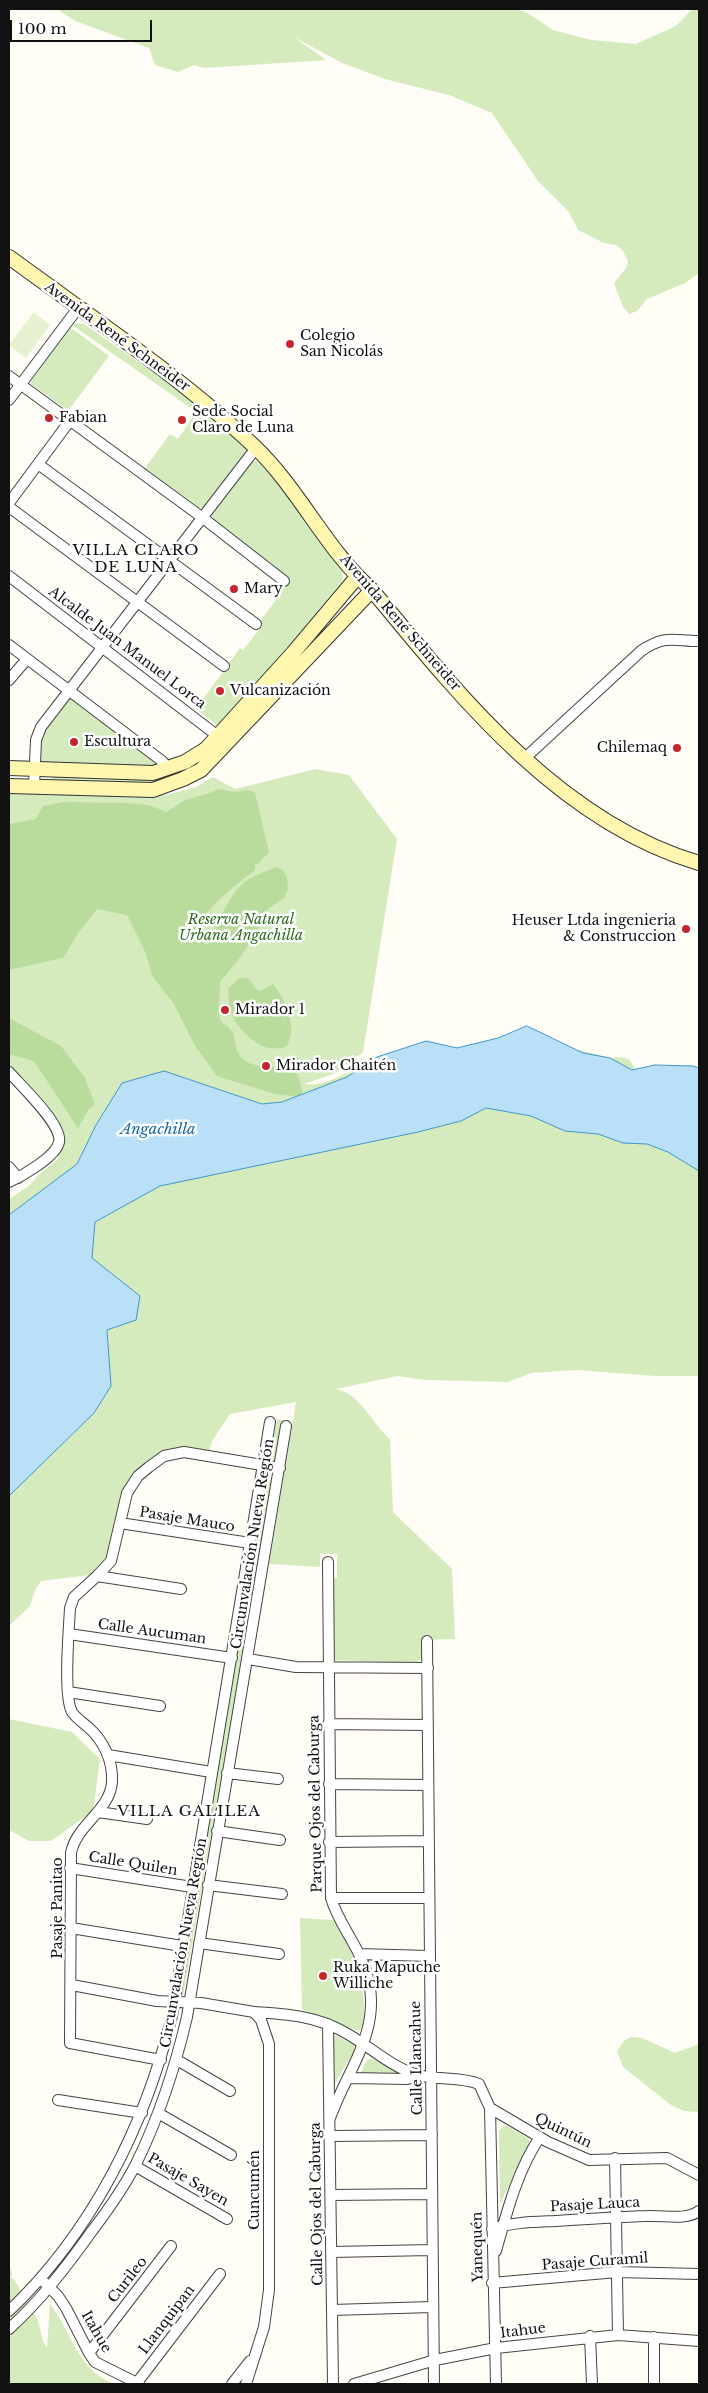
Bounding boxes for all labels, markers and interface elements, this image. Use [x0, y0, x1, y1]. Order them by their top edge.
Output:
scale bar [12, 10, 155, 42]
text: 100 m [18, 19, 67, 38]
street label: Avenida René Schneider [41, 279, 193, 395]
place label: Colegio San Nicolás [300, 328, 383, 361]
marker: Colegio San Nicolás [284, 338, 296, 350]
place label: Sede Social Claro de Luna [192, 404, 294, 437]
place label: Fabian [59, 410, 107, 426]
marker: Fabian [43, 412, 55, 424]
marker: Sede Social Claro de Luna [176, 414, 188, 426]
district label: VILLA CLARO DE LUNA [71, 542, 201, 577]
street label: Avenida René Schneider [336, 551, 464, 695]
place label: Mary [244, 581, 283, 597]
street label: Alcalde Juan Manuel Lorca [45, 583, 209, 713]
marker: Mary [228, 583, 240, 595]
place label: Vulcanización [230, 683, 331, 699]
marker: Vulcanización [214, 685, 226, 697]
place label: Escultura [84, 734, 151, 750]
marker: Escultura [68, 736, 80, 748]
place label: Chilemaq [597, 740, 667, 756]
marker: Chilemaq [671, 742, 683, 754]
park label: Reserva Natural Urbana Angachilla [179, 912, 303, 944]
place label: Heuser Ltda ingenieria & Construccion [512, 913, 676, 946]
marker: Heuser Ltda ingenieria & Construccion [680, 923, 692, 935]
place label: Mirador 1 [235, 1002, 305, 1018]
marker: Mirador 1 [219, 1004, 231, 1016]
place label: Mirador Chaitén [276, 1058, 396, 1074]
marker: Mirador Chaitén [260, 1060, 272, 1072]
water label: Angachilla [120, 1121, 196, 1139]
street label: Circunvalación Nueva Región [228, 1438, 278, 1650]
street label: Pasaje Mauco [138, 1504, 236, 1536]
street label: Calle Aucuman [97, 1616, 207, 1648]
street label: Parque Ojos del Caburga [306, 1715, 326, 1893]
district label: VILLA GALILEA [116, 1803, 262, 1821]
street label: Circunvalación Nueva Región [157, 1837, 211, 2049]
street label: Calle Quilen [87, 1849, 179, 1879]
street label: Pasaje Panitao [50, 1857, 66, 1959]
place label: Ruka Mapuche Williche [333, 1960, 441, 1992]
marker: Ruka Mapuche Williche [317, 1970, 329, 1982]
street label: Calle Llancahue [408, 2001, 426, 2115]
street label: Quintún [532, 2110, 594, 2152]
street label: Calle Ojos del Caburga [307, 2122, 327, 2286]
street label: Pasaje Sayen [145, 2150, 231, 2210]
street label: Cuncumén [247, 2150, 263, 2230]
street label: Pasaje Lauca [550, 2194, 640, 2216]
street label: Yanequén [469, 2212, 487, 2282]
street label: Pasaje Curamil [541, 2250, 649, 2274]
street label: Curileo [105, 2254, 151, 2306]
street label: Llanquipan [136, 2282, 198, 2358]
street label: Itahue [77, 2308, 115, 2356]
street label: Itahue [499, 2320, 547, 2342]

